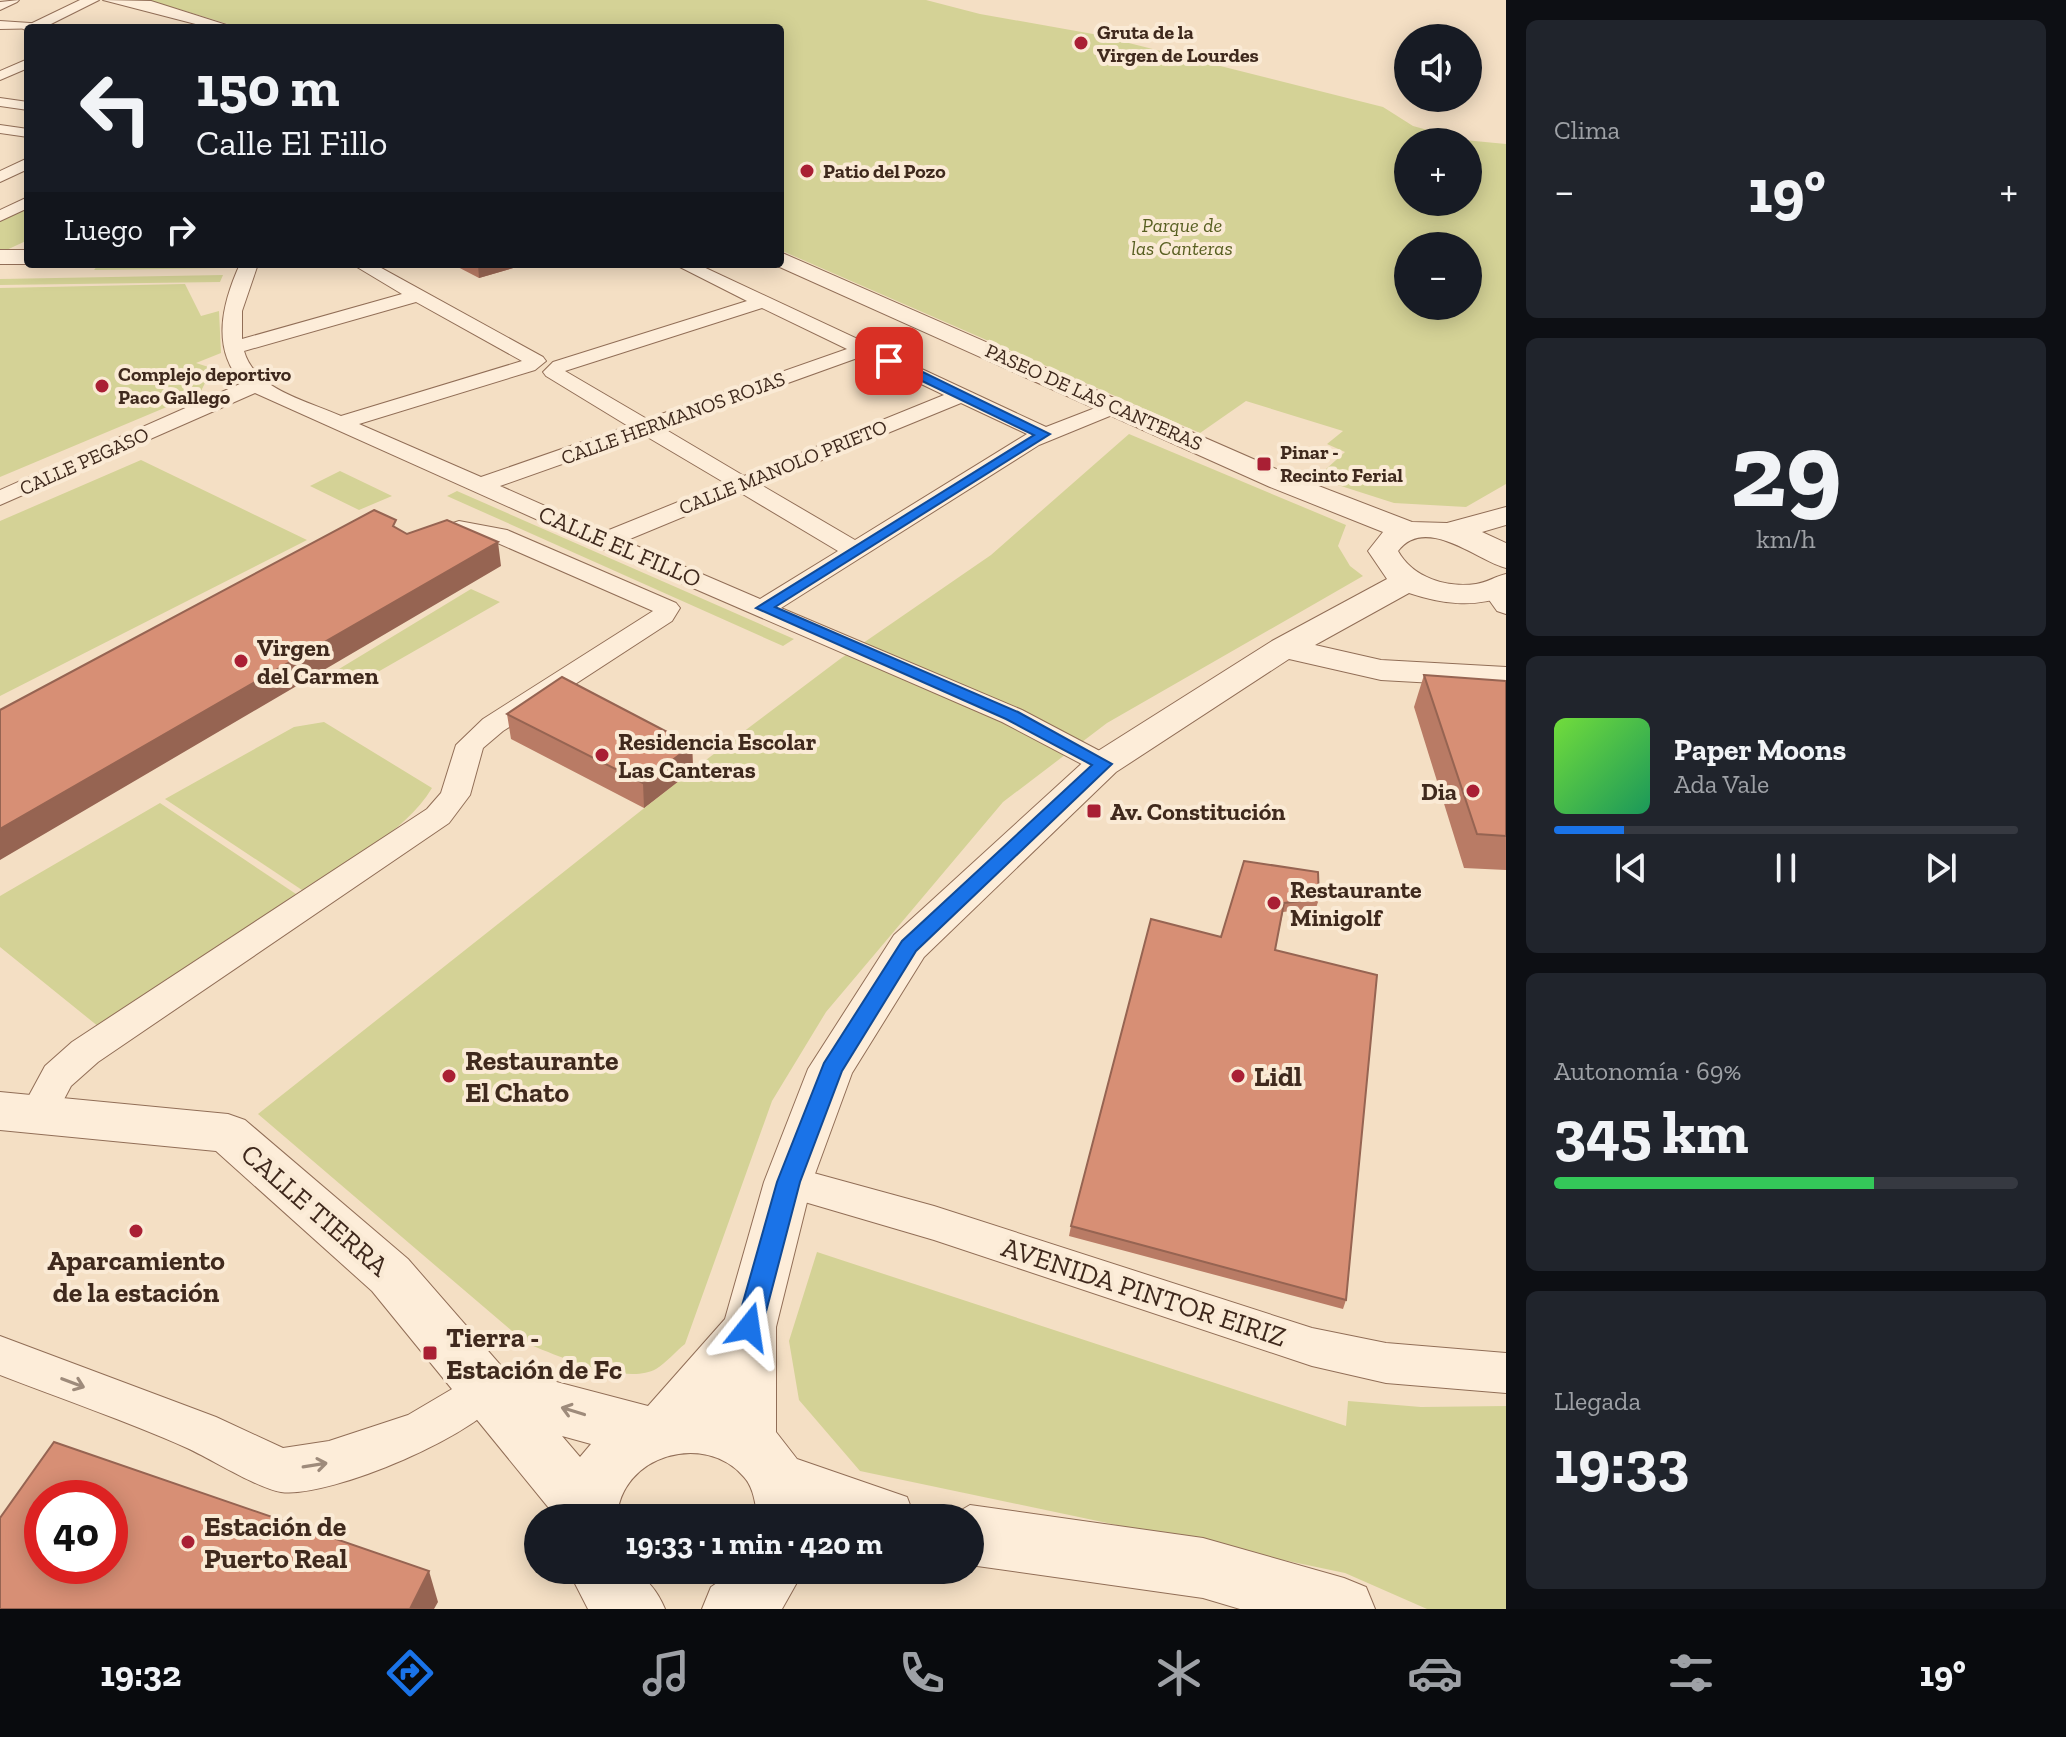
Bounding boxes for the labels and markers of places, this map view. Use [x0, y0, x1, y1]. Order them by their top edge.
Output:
place label: Gruta de la Virgen de Lourdes [1097, 20, 1259, 67]
marker: Gruta de la Virgen de Lourdes [1072, 34, 1090, 52]
place label: Patio del Pozo [823, 159, 946, 183]
marker: Patio del Pozo [798, 162, 816, 180]
pin [855, 327, 923, 395]
place label: Complejo deportivo Paco Gallego [118, 362, 292, 409]
marker: Complejo deportivo Paco Gallego [93, 377, 111, 395]
place label: Pinar - Recinto Ferial [1280, 440, 1403, 487]
marker: Pinar - Recinto Ferial [1255, 455, 1273, 473]
place label: Virgen del Carmen [257, 633, 379, 690]
marker: Virgen del Carmen [232, 652, 250, 670]
place label: Residencia Escolar Las Canteras [618, 727, 817, 784]
marker: Residencia Escolar Las Canteras [593, 746, 611, 764]
place label: Dia [1421, 777, 1457, 806]
marker: Dia [1464, 782, 1482, 800]
place label: Av. Constitución [1110, 797, 1286, 826]
marker: Av. Constitución [1085, 802, 1103, 820]
place label: Restaurante Minigolf [1290, 875, 1422, 932]
marker: Restaurante Minigolf [1265, 894, 1283, 912]
place label: Restaurante El Chato [465, 1044, 619, 1109]
place label: Lidl [1254, 1060, 1302, 1093]
marker: Restaurante El Chato [440, 1067, 458, 1085]
marker: Lidl [1229, 1067, 1247, 1085]
marker: Aparcamiento de la estación [127, 1222, 145, 1240]
place label: Aparcamiento de la estación [47, 1244, 225, 1309]
place label: Tierra - Estación de Fc [446, 1321, 622, 1386]
marker: Tierra - Estación de Fc [421, 1344, 439, 1362]
place label: Estación de Puerto Real [204, 1510, 347, 1575]
marker: Estación de Puerto Real [179, 1533, 197, 1551]

